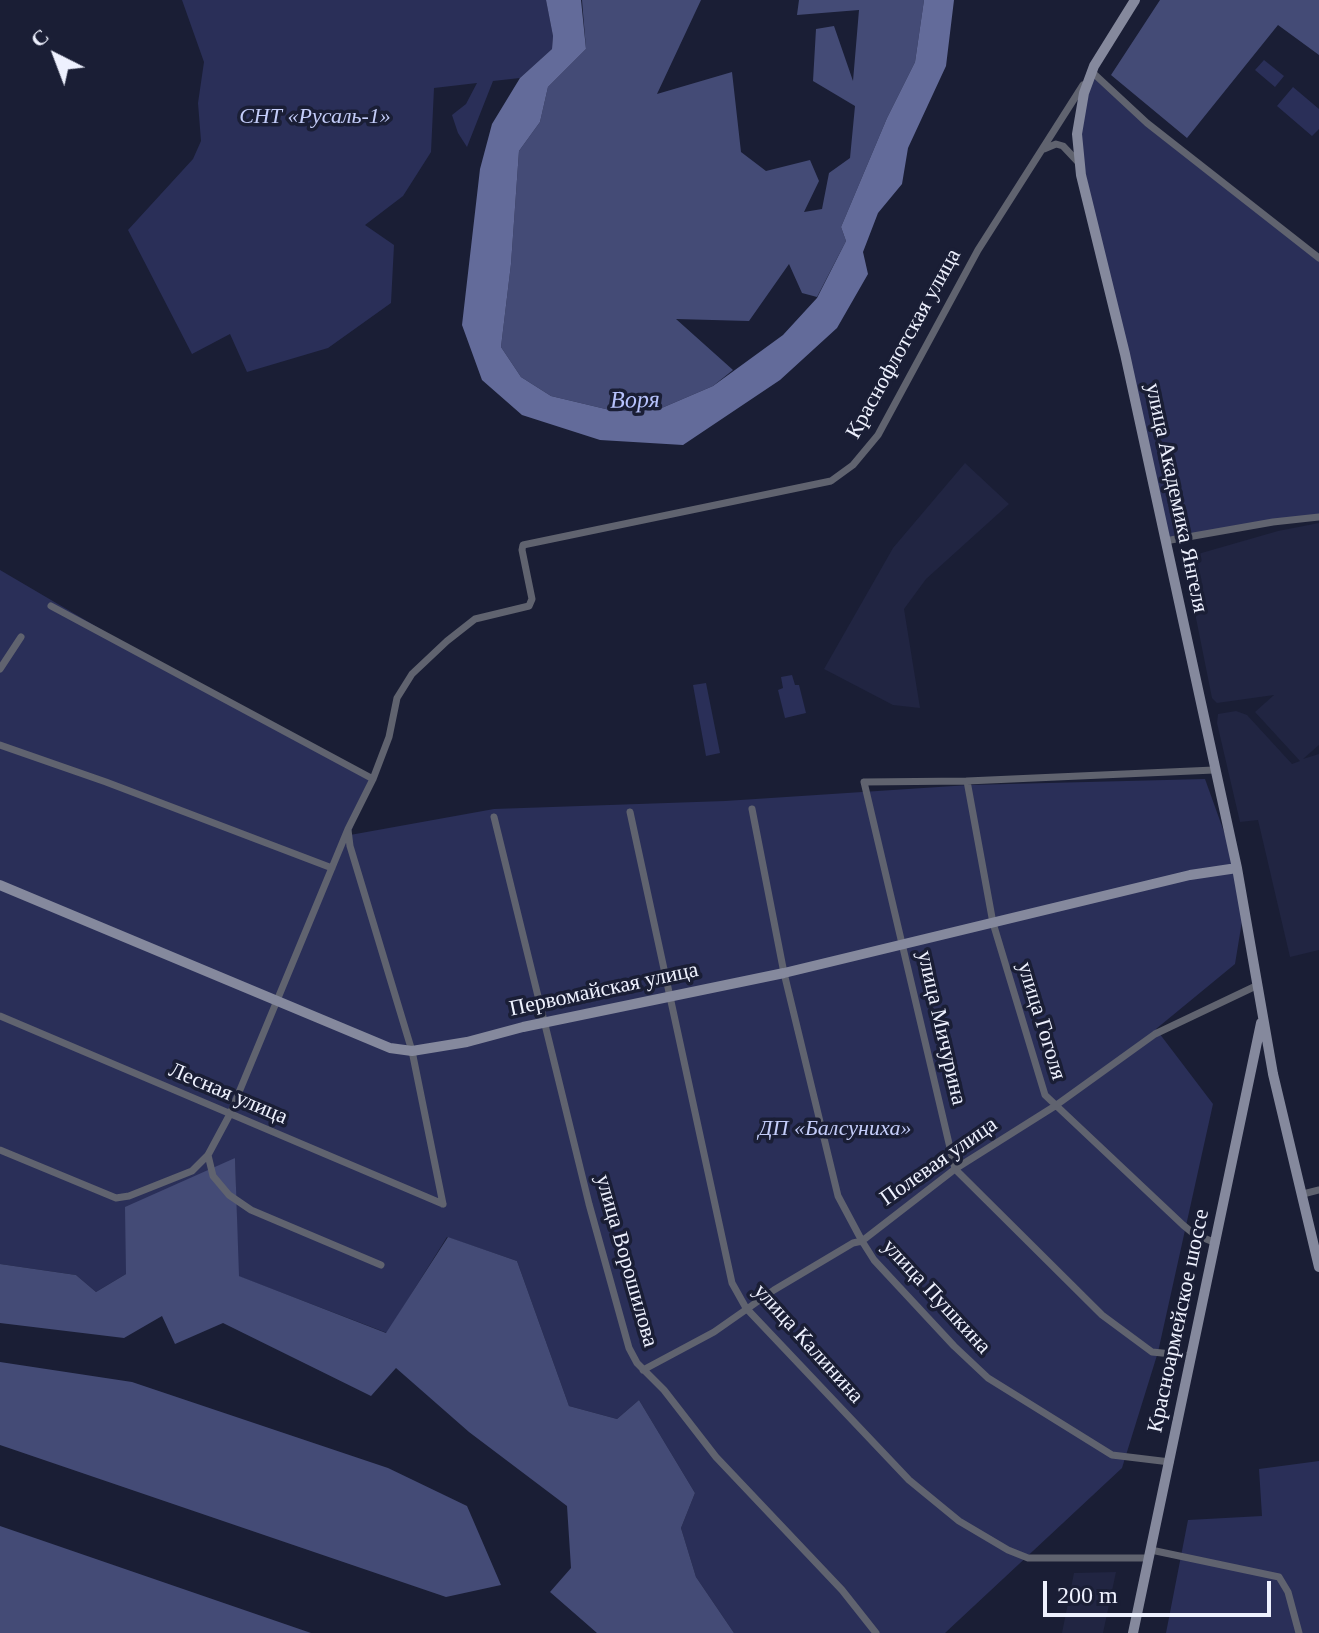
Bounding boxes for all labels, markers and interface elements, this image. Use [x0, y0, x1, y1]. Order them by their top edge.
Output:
north arrow [16, 16, 96, 96]
text: С [25, 23, 54, 52]
park label: СНТ «Русаль-1» [239, 104, 391, 130]
street label: Краснофлотская улица [841, 244, 967, 444]
street label: улица Академика Янгеля [1139, 381, 1213, 615]
water label: Воря [610, 386, 660, 416]
street label: улица Мичурина [910, 948, 972, 1108]
street label: Первомайская улица [507, 957, 701, 1023]
street label: улица Гоголя [1011, 959, 1071, 1083]
street label: Лесная улица [165, 1057, 291, 1131]
street label: Полевая улица [875, 1112, 1003, 1212]
park label: ДП «Балсуниха» [759, 1116, 911, 1142]
street label: улица Ворошилова [589, 1172, 663, 1350]
street label: Красноармейское шоссе [1142, 1207, 1216, 1435]
street label: улица Пушкина [876, 1234, 996, 1360]
street label: улица Калинина [747, 1279, 869, 1409]
scale bar [1047, 1565, 1275, 1615]
text: 200 m [1057, 1582, 1118, 1608]

